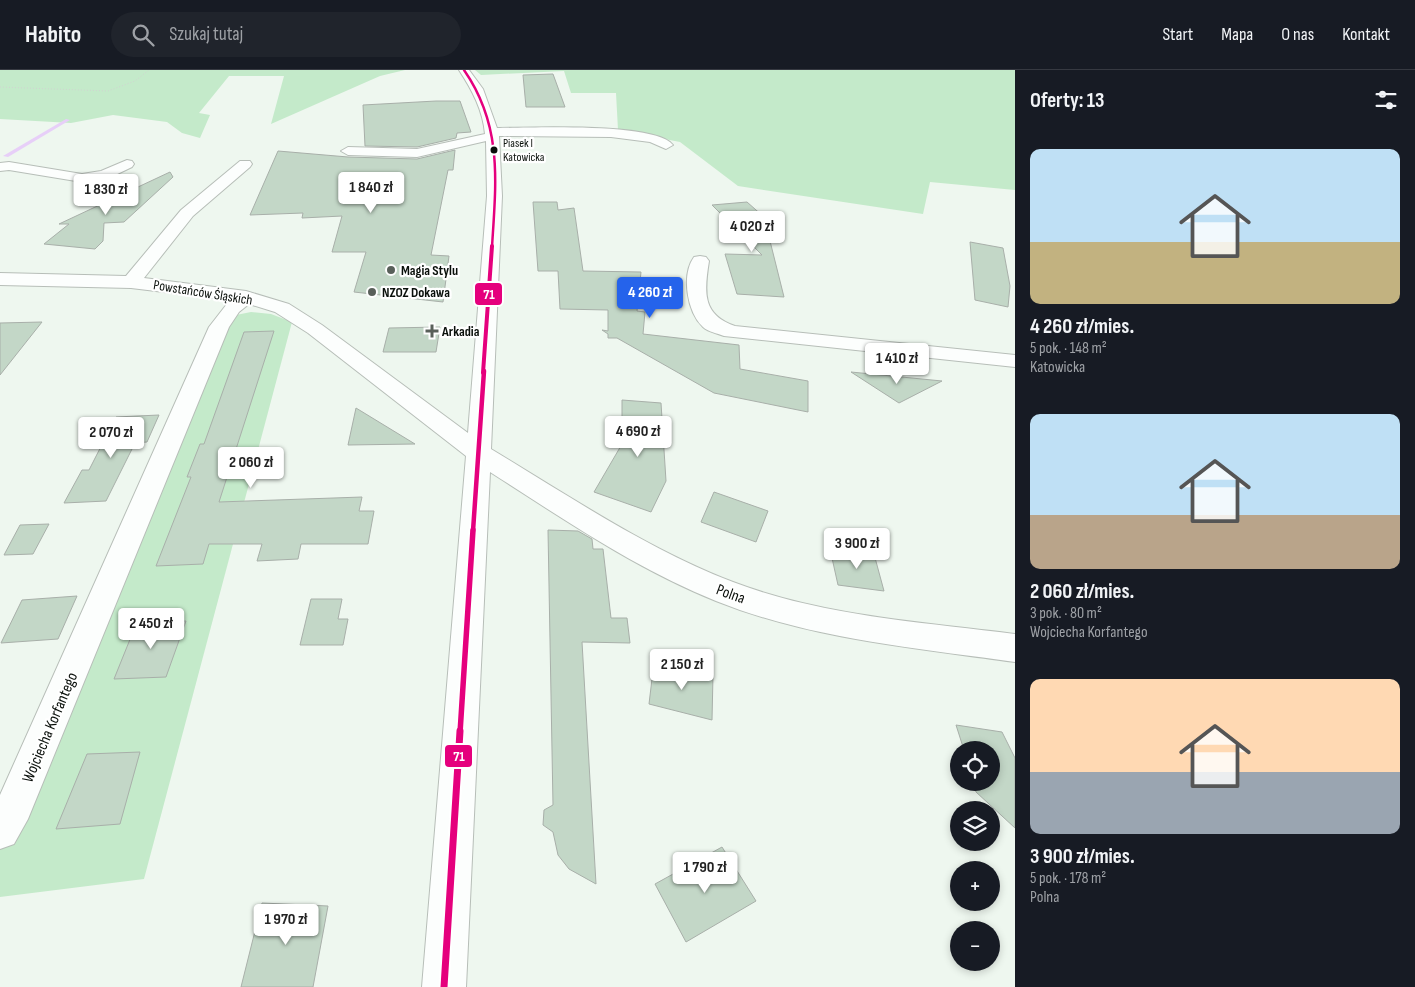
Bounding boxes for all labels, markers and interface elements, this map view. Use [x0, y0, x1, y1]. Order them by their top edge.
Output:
search box [111, 12, 461, 57]
text: Habito [25, 20, 81, 49]
icon: search [129, 21, 157, 49]
text: Szukaj tutaj [169, 23, 243, 46]
text: Start [1162, 24, 1193, 45]
text: Mapa [1221, 24, 1253, 45]
text: O nas [1281, 24, 1314, 45]
text: Kontakt [1342, 24, 1390, 45]
icon: filters [1372, 86, 1400, 114]
text: Oferty: 13 [1030, 88, 1104, 113]
place label: Piasek I Katowicka [503, 136, 545, 165]
marker: Piasek I Katowicka [489, 145, 499, 155]
pin: 1 840 zł [319, 172, 423, 214]
pin: 1 830 zł [54, 174, 158, 216]
text: 1 840 zł [349, 178, 393, 197]
text: 1 830 zł [84, 180, 128, 199]
icon: home [1170, 181, 1260, 271]
pin: 4 020 zł [700, 210, 804, 253]
text: 4 020 zł [730, 217, 774, 236]
place label: Magia Stylu [401, 262, 458, 279]
marker: Magia Stylu [385, 264, 397, 276]
street label: Powstańców Śląskich [152, 276, 254, 309]
pin: 4 260 zł [598, 276, 702, 319]
line badge: 71 [474, 282, 503, 306]
text: 4 260 zł [628, 283, 672, 302]
place label: NZOZ Dokawa [382, 284, 450, 301]
marker: NZOZ Dokawa [366, 286, 378, 298]
text: 71 [483, 286, 495, 303]
text: 4 260 zł/mies. [1030, 314, 1134, 339]
place label: Arkadia [441, 323, 480, 340]
marker: Arkadia [426, 325, 438, 337]
text: 5 pok. · 148 m² [1030, 339, 1107, 358]
pin: 1 410 zł [845, 342, 949, 385]
text: 1 410 zł [876, 349, 918, 368]
text: Katowicka [1030, 358, 1085, 377]
pin: 2 070 zł [59, 416, 163, 459]
pin: 4 690 zł [586, 416, 690, 458]
text: 4 690 zł [616, 422, 660, 441]
text: 2 070 zł [89, 423, 133, 442]
pin: 2 060 zł [199, 446, 303, 489]
icon: home [1170, 446, 1260, 536]
text: 2 060 zł [229, 453, 273, 472]
pin: 3 900 zł [805, 528, 909, 570]
text: 3 900 zł [835, 534, 879, 553]
text: 2 060 zł/mies. [1030, 579, 1134, 604]
street label: Polna [713, 580, 748, 608]
text: 3 pok. · 80 m² [1030, 604, 1102, 623]
pin: 2 450 zł [99, 608, 203, 650]
text: 2 450 zł [129, 614, 173, 633]
text: Wojciecha Korfantego [1030, 623, 1148, 642]
pin: 2 150 zł [630, 648, 734, 691]
text: 2 150 zł [661, 655, 703, 674]
street label: Wojciecha Korfantego [19, 670, 82, 785]
icon: home [1170, 711, 1260, 801]
map controls [950, 741, 1000, 971]
button: locate [950, 741, 1000, 791]
line badge: 71 [444, 744, 473, 768]
text: 71 [453, 748, 465, 765]
button: layers [950, 801, 1000, 851]
text: 3 900 zł/mies. [1030, 844, 1135, 869]
pin: 1 790 zł [653, 852, 757, 894]
text: 1 790 zł [684, 858, 726, 877]
button: + [950, 861, 1000, 911]
text: 5 pok. · 178 m² [1030, 869, 1106, 888]
text: Polna [1030, 888, 1059, 907]
pin: 1 970 zł [234, 904, 338, 946]
text: 1 970 zł [265, 910, 307, 929]
button: − [950, 921, 1000, 971]

